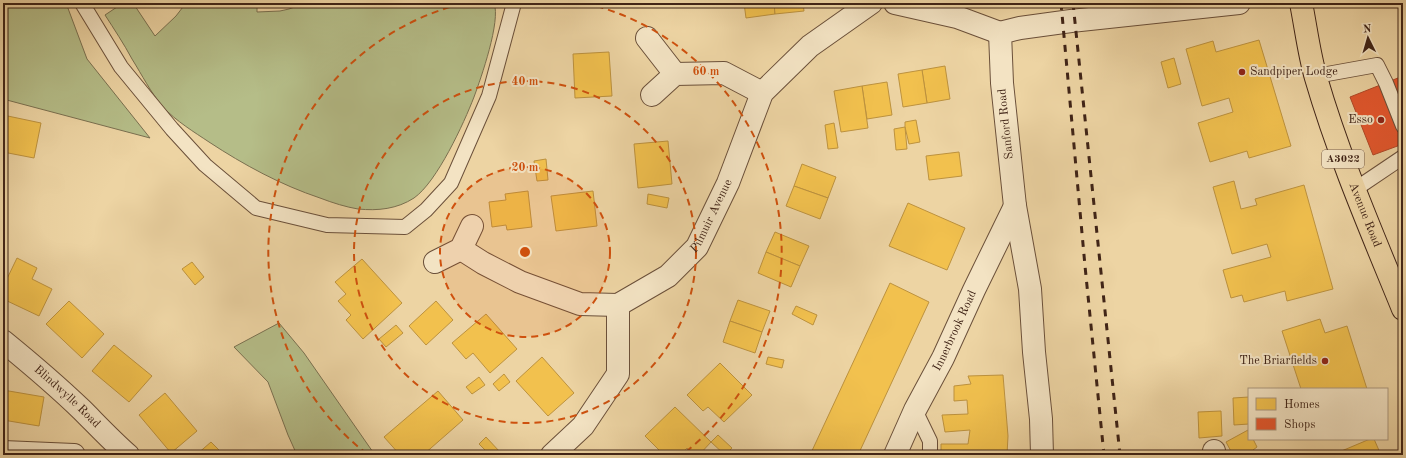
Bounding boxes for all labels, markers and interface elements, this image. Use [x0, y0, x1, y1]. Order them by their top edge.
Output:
north arrow [1348, 18, 1388, 58]
text: N [1363, 24, 1373, 35]
text: 60 m [693, 66, 720, 78]
place label: Sandpiper Lodge [1250, 66, 1338, 78]
marker: Sandpiper Lodge [1237, 67, 1247, 77]
text: 40 m [512, 76, 539, 88]
street label: Sanford Road [996, 88, 1016, 160]
place label: Esso [1348, 114, 1373, 126]
marker: Esso [1376, 115, 1386, 125]
road number: A3022 [1322, 150, 1364, 168]
text: 20 m [512, 162, 539, 174]
street label: Pilmuir Avenue [688, 178, 735, 256]
street label: Avenue Road [1347, 181, 1383, 249]
centre of rings [518, 245, 532, 259]
street label: Innerbrook Road [931, 289, 979, 373]
place label: The Briarfields [1239, 355, 1317, 367]
marker: The Briarfields [1320, 356, 1330, 366]
street label: Blindwylle Road [32, 364, 102, 430]
legend [1248, 388, 1388, 440]
text: Homes [1284, 399, 1320, 411]
text: Shops [1284, 419, 1315, 431]

